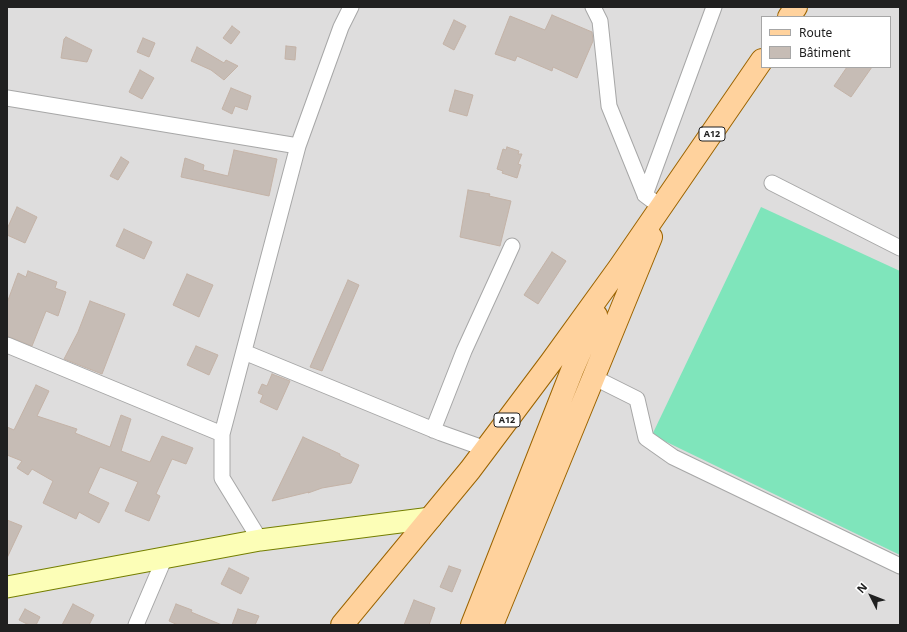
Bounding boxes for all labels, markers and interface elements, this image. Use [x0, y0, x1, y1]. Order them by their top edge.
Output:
legend [761, 16, 891, 68]
text: Route [799, 24, 832, 41]
text: Bâtiment [799, 44, 851, 61]
road number: A12 [699, 127, 725, 141]
road number: A12 [494, 413, 520, 427]
north arrow [851, 576, 891, 616]
text: N [853, 579, 870, 596]

